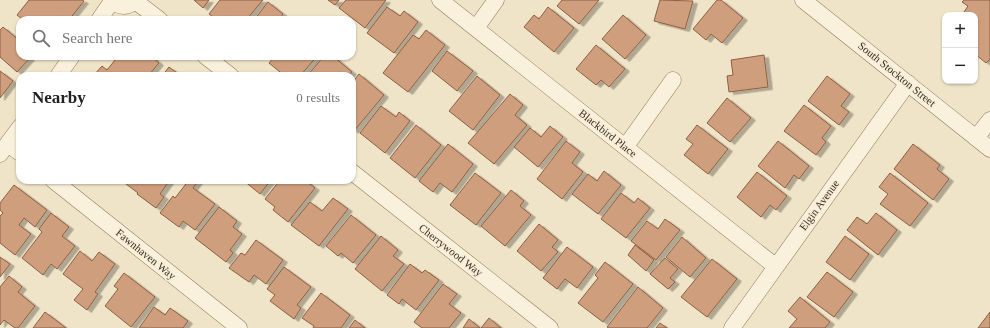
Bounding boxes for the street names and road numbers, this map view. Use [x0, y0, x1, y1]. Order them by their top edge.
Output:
street label: South Stockton Street [856, 39, 938, 109]
street label: Blackbird Place [577, 107, 639, 159]
street label: Elgin Avenue [797, 177, 841, 233]
street label: Cherrywood Way [417, 221, 486, 279]
street label: Fawnhaven Way [114, 226, 179, 282]

